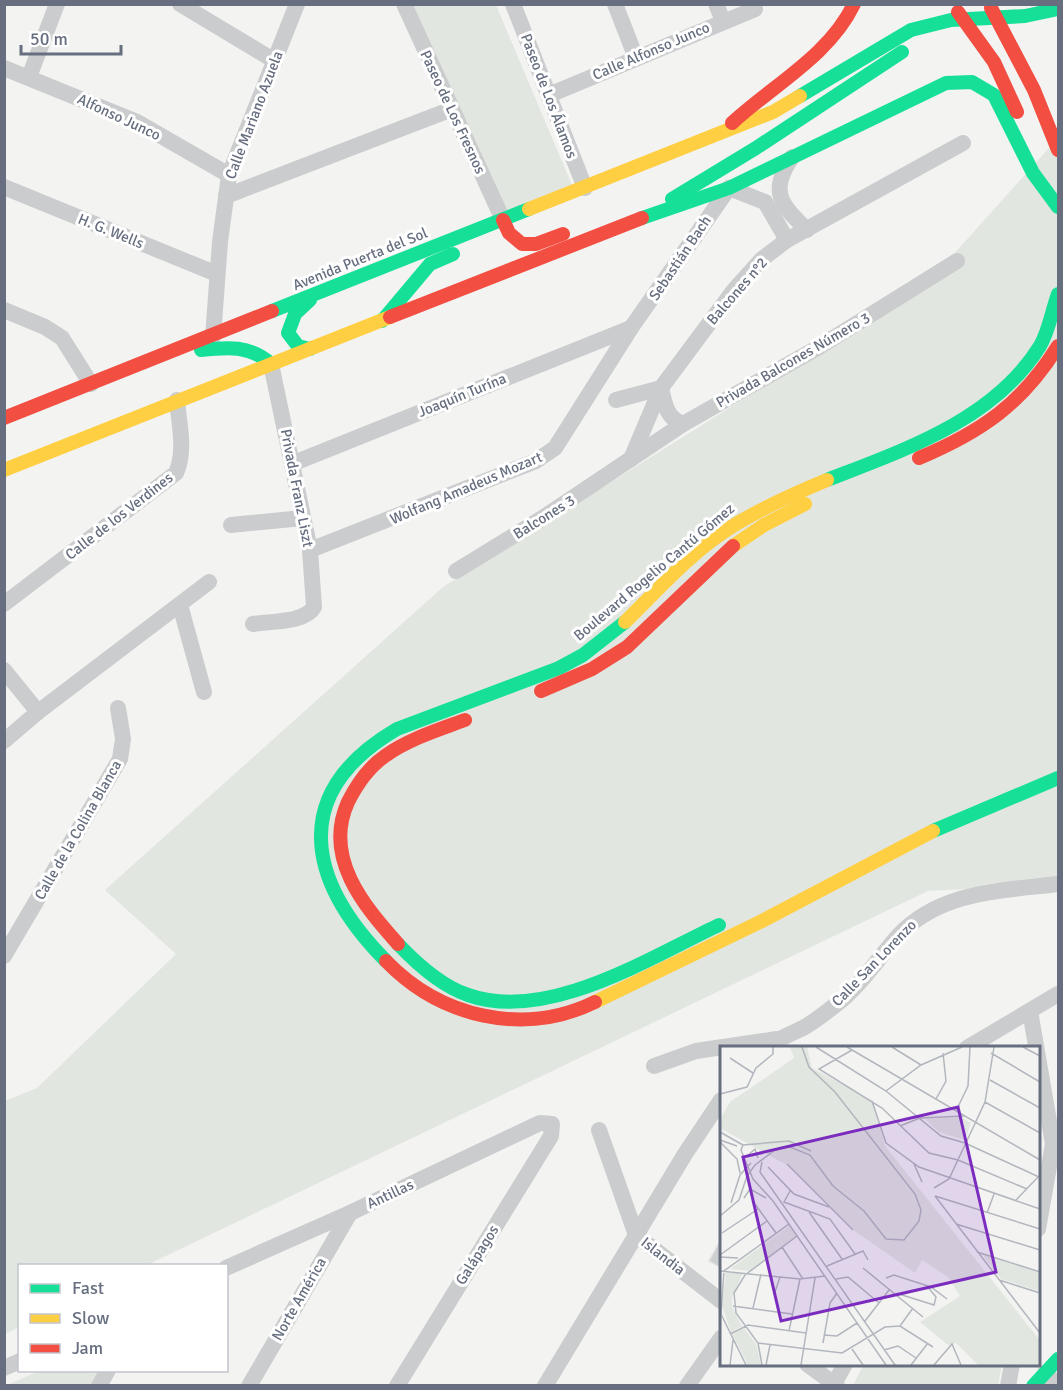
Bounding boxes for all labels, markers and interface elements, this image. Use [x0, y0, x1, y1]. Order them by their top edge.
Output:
scale bar [21, 18, 122, 56]
street label: Calle Alfonso Junco [590, 18, 713, 84]
text: 50 m [30, 28, 68, 50]
street label: Paseo de Los Álamos [517, 31, 582, 161]
street label: Paseo de Los Fresnos [416, 47, 490, 177]
street label: Calle Mariano Azuela [221, 48, 287, 182]
street label: Alfonso Junco [75, 90, 164, 144]
street label: H. G. Wells [76, 210, 147, 252]
street label: Sebastián Bach [645, 212, 715, 304]
street label: Avenida Puerta del Sol [290, 224, 430, 294]
street label: Balcones n°2 [703, 254, 771, 328]
street label: Privada Balcones Número 3 [713, 309, 873, 411]
street label: Joaquín Turína [415, 369, 509, 421]
street label: Privada Franz Liszt [277, 427, 317, 549]
street label: Wolfang Amadeus Mozart [387, 448, 545, 528]
street label: Calle de los Verdines [62, 468, 177, 564]
street label: Balcones 3 [510, 491, 578, 543]
street label: Boulevard Rogelio Cantú Gómez [570, 499, 738, 645]
street label: Calle de la Colina Blanca [31, 757, 125, 903]
street label: Calle San Lorenzo [828, 916, 920, 1010]
inset map [720, 1046, 1039, 1366]
street label: Antillas [364, 1175, 417, 1213]
street label: Galápagos [452, 1221, 503, 1288]
street label: Islandia [637, 1233, 689, 1279]
street label: Norte América [268, 1254, 330, 1344]
legend [18, 1264, 228, 1372]
text: Fast [72, 1277, 104, 1299]
text: Slow [72, 1307, 109, 1329]
text: Jam [72, 1337, 103, 1359]

